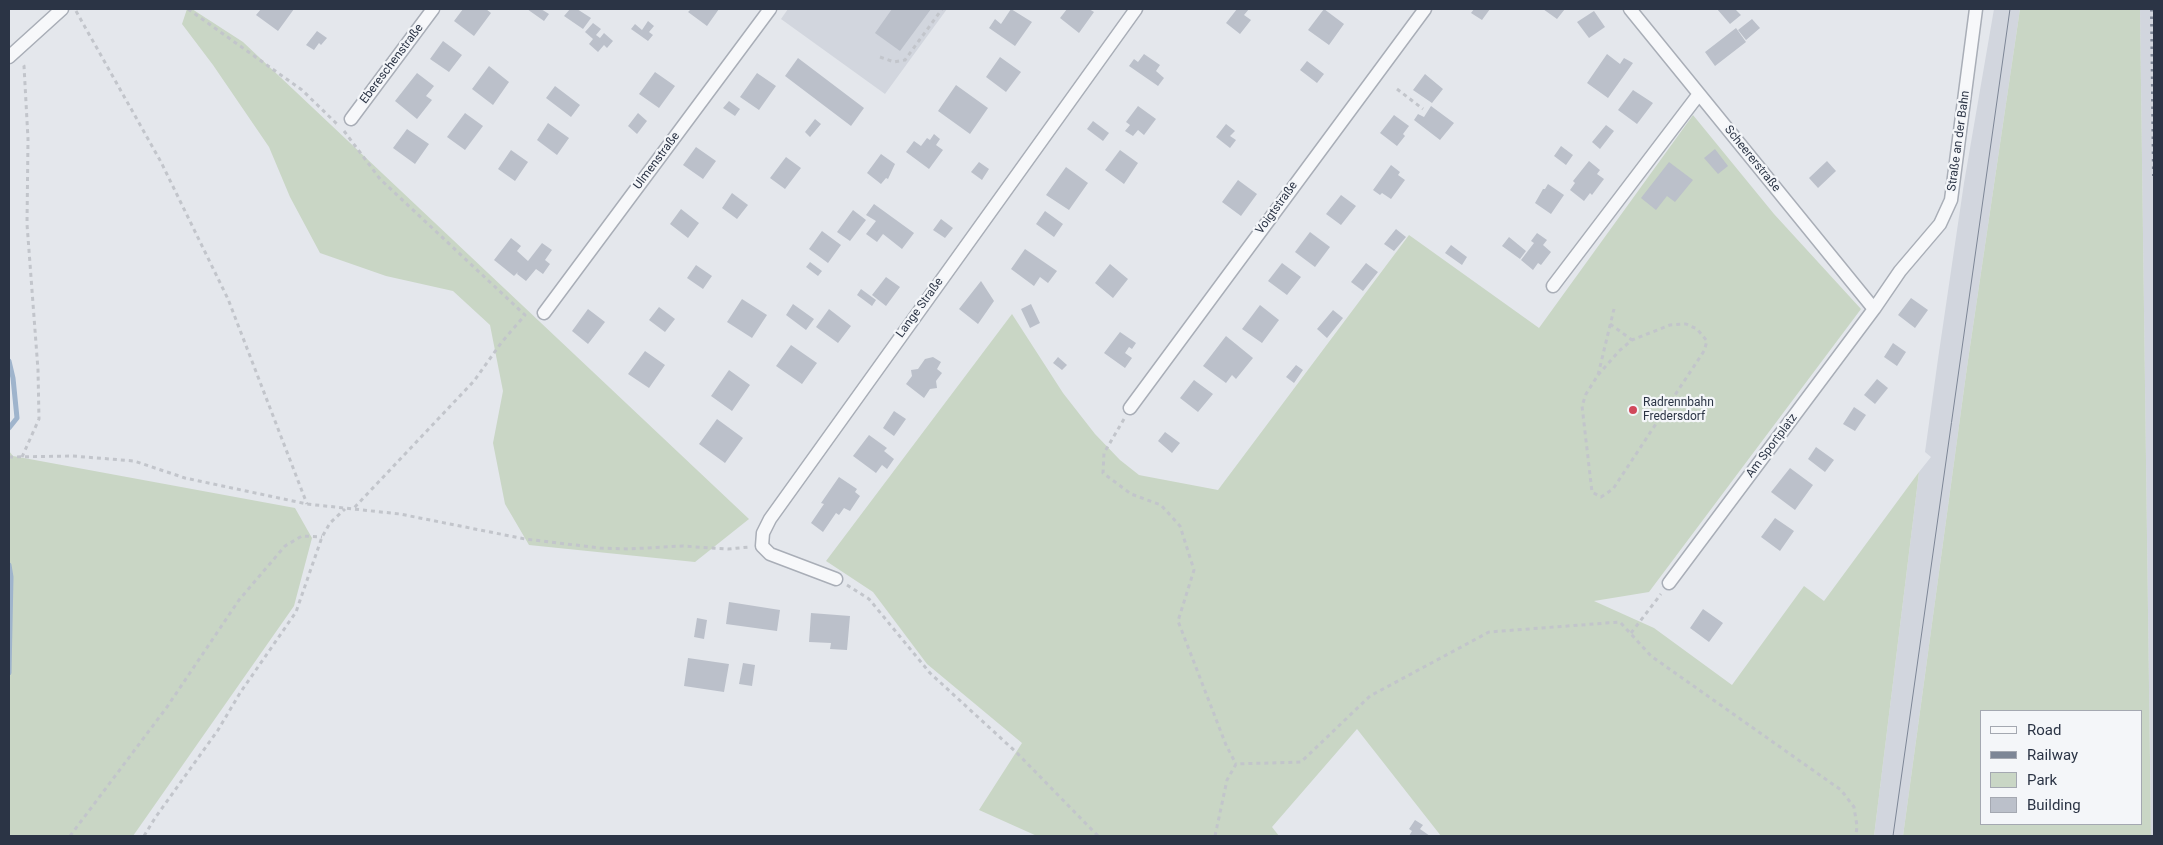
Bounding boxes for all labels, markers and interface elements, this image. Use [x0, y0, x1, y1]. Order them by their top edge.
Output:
street label: Ebereschenstraße [357, 21, 427, 107]
street label: Straße an der Bahn [1945, 90, 1973, 192]
street label: Scheererstraße [1721, 123, 1783, 195]
street label: Ulmenstraße [631, 129, 683, 193]
street label: Voigtstraße [1253, 179, 1301, 237]
street label: Lange Straße [893, 275, 947, 341]
place label: Radrennbahn Fredersdorf [1643, 396, 1714, 424]
marker: Radrennbahn Fredersdorf [1627, 404, 1639, 416]
street label: Am Sportplatz [1743, 411, 1801, 481]
legend [1980, 710, 2143, 825]
text: Road [2027, 721, 2061, 739]
text: Railway [2027, 746, 2078, 764]
text: Park [2027, 771, 2057, 789]
text: Building [2027, 796, 2081, 814]

